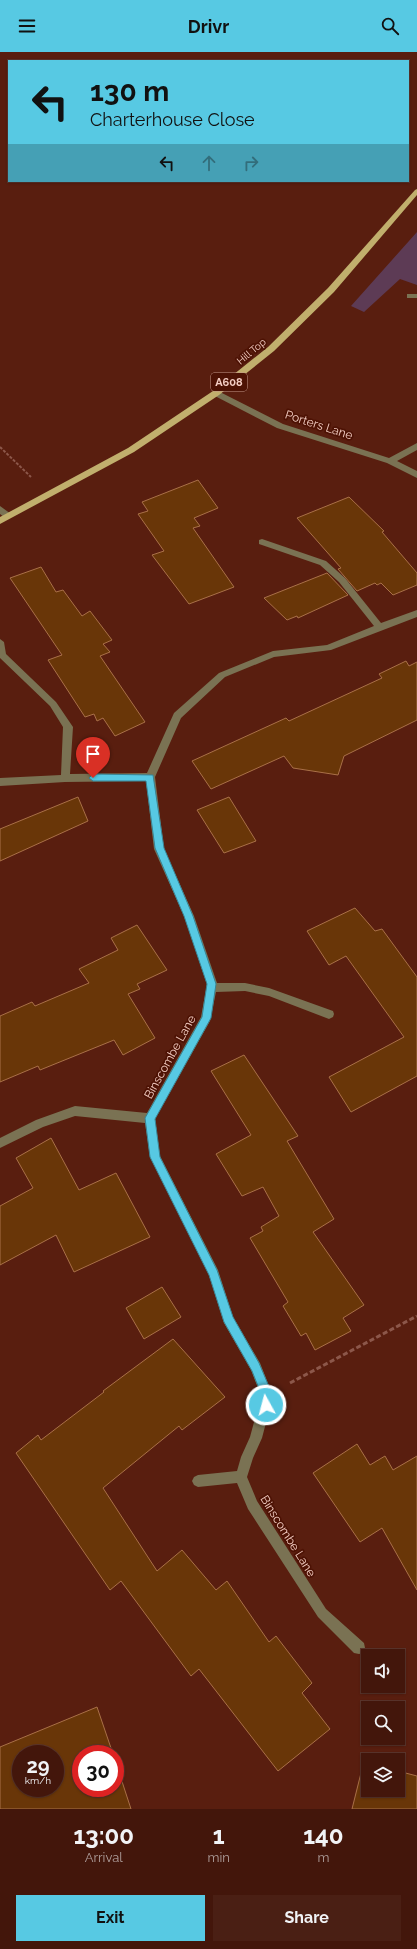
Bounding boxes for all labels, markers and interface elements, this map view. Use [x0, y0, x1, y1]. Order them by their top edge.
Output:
icon: menu [16, 15, 38, 37]
icon: search [379, 15, 401, 37]
text: Drivr [188, 16, 229, 37]
text: 130 m [90, 75, 169, 108]
icon: left [24, 76, 76, 128]
text: Charterhouse Close [90, 109, 255, 130]
icon: left [156, 152, 178, 174]
icon: ahead [198, 152, 220, 174]
icon: right [240, 152, 262, 174]
street label: Hill Top [235, 336, 268, 367]
road number: A608 [211, 373, 247, 391]
street label: Porters Lane [283, 407, 355, 443]
pin [76, 737, 110, 778]
icon: arrive [82, 743, 104, 765]
street label: Binscombe Lane [141, 1013, 199, 1101]
position arrow [245, 1384, 287, 1426]
street label: Binscombe Lane [257, 1493, 319, 1579]
map controls [361, 1649, 405, 1797]
button: sound [361, 1649, 405, 1693]
button: search [361, 1701, 405, 1745]
speed limit sign: 30 [72, 1745, 124, 1797]
button: layers [361, 1753, 405, 1797]
text: 29 [26, 1754, 50, 1778]
text: km/h [25, 1775, 51, 1786]
text: 13:00 [73, 1821, 134, 1850]
text: 1 [213, 1821, 225, 1850]
text: 140 [303, 1821, 344, 1850]
text: Arrival [85, 1850, 123, 1865]
text: min [207, 1850, 230, 1865]
text: m [317, 1850, 329, 1865]
button: Exit [16, 1895, 205, 1941]
button: Share [213, 1895, 401, 1941]

